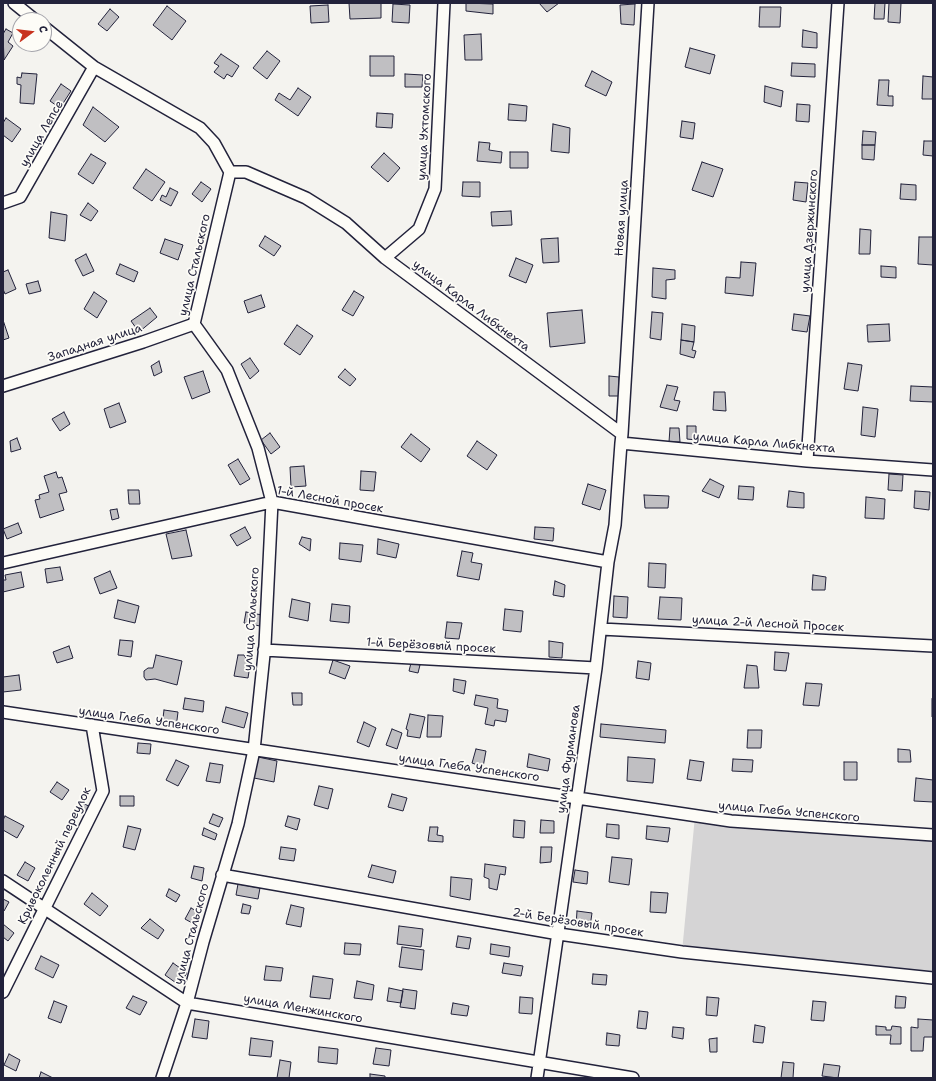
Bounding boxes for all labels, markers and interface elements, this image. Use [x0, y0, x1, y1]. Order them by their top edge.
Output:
north arrow [12, 12, 52, 52]
text: С [35, 24, 51, 34]
street label: улица Ухтомского [415, 73, 435, 181]
street label: улица Лепсе [17, 98, 67, 170]
street label: улица Дзержинского [799, 169, 821, 293]
street label: Новая улица [612, 179, 632, 257]
street label: улица Стальского [176, 213, 214, 317]
street label: улица Карла Либкнехта [410, 257, 532, 355]
street label: Западная улица [46, 321, 144, 365]
street label: улица Карла Либкнехта [692, 430, 836, 456]
street label: 1-й Лесной просек [276, 484, 384, 516]
street label: улица Стальского [241, 567, 263, 671]
street label: улица 2-й Лесной Просек [692, 613, 844, 635]
street label: 1-й Берёзовый просек [366, 635, 496, 657]
street label: улица Глеба Успенского [78, 704, 220, 738]
street label: улица Фурманова [554, 704, 584, 814]
street label: улица Глеба Успенского [398, 751, 540, 785]
street label: Кривоколенный переулок [15, 785, 95, 927]
street label: улица Глеба Успенского [718, 799, 860, 825]
street label: улица Стальского [172, 882, 212, 986]
street label: 2-й Берёзовый просек [511, 906, 645, 940]
street label: улица Менжинского [242, 991, 364, 1027]

